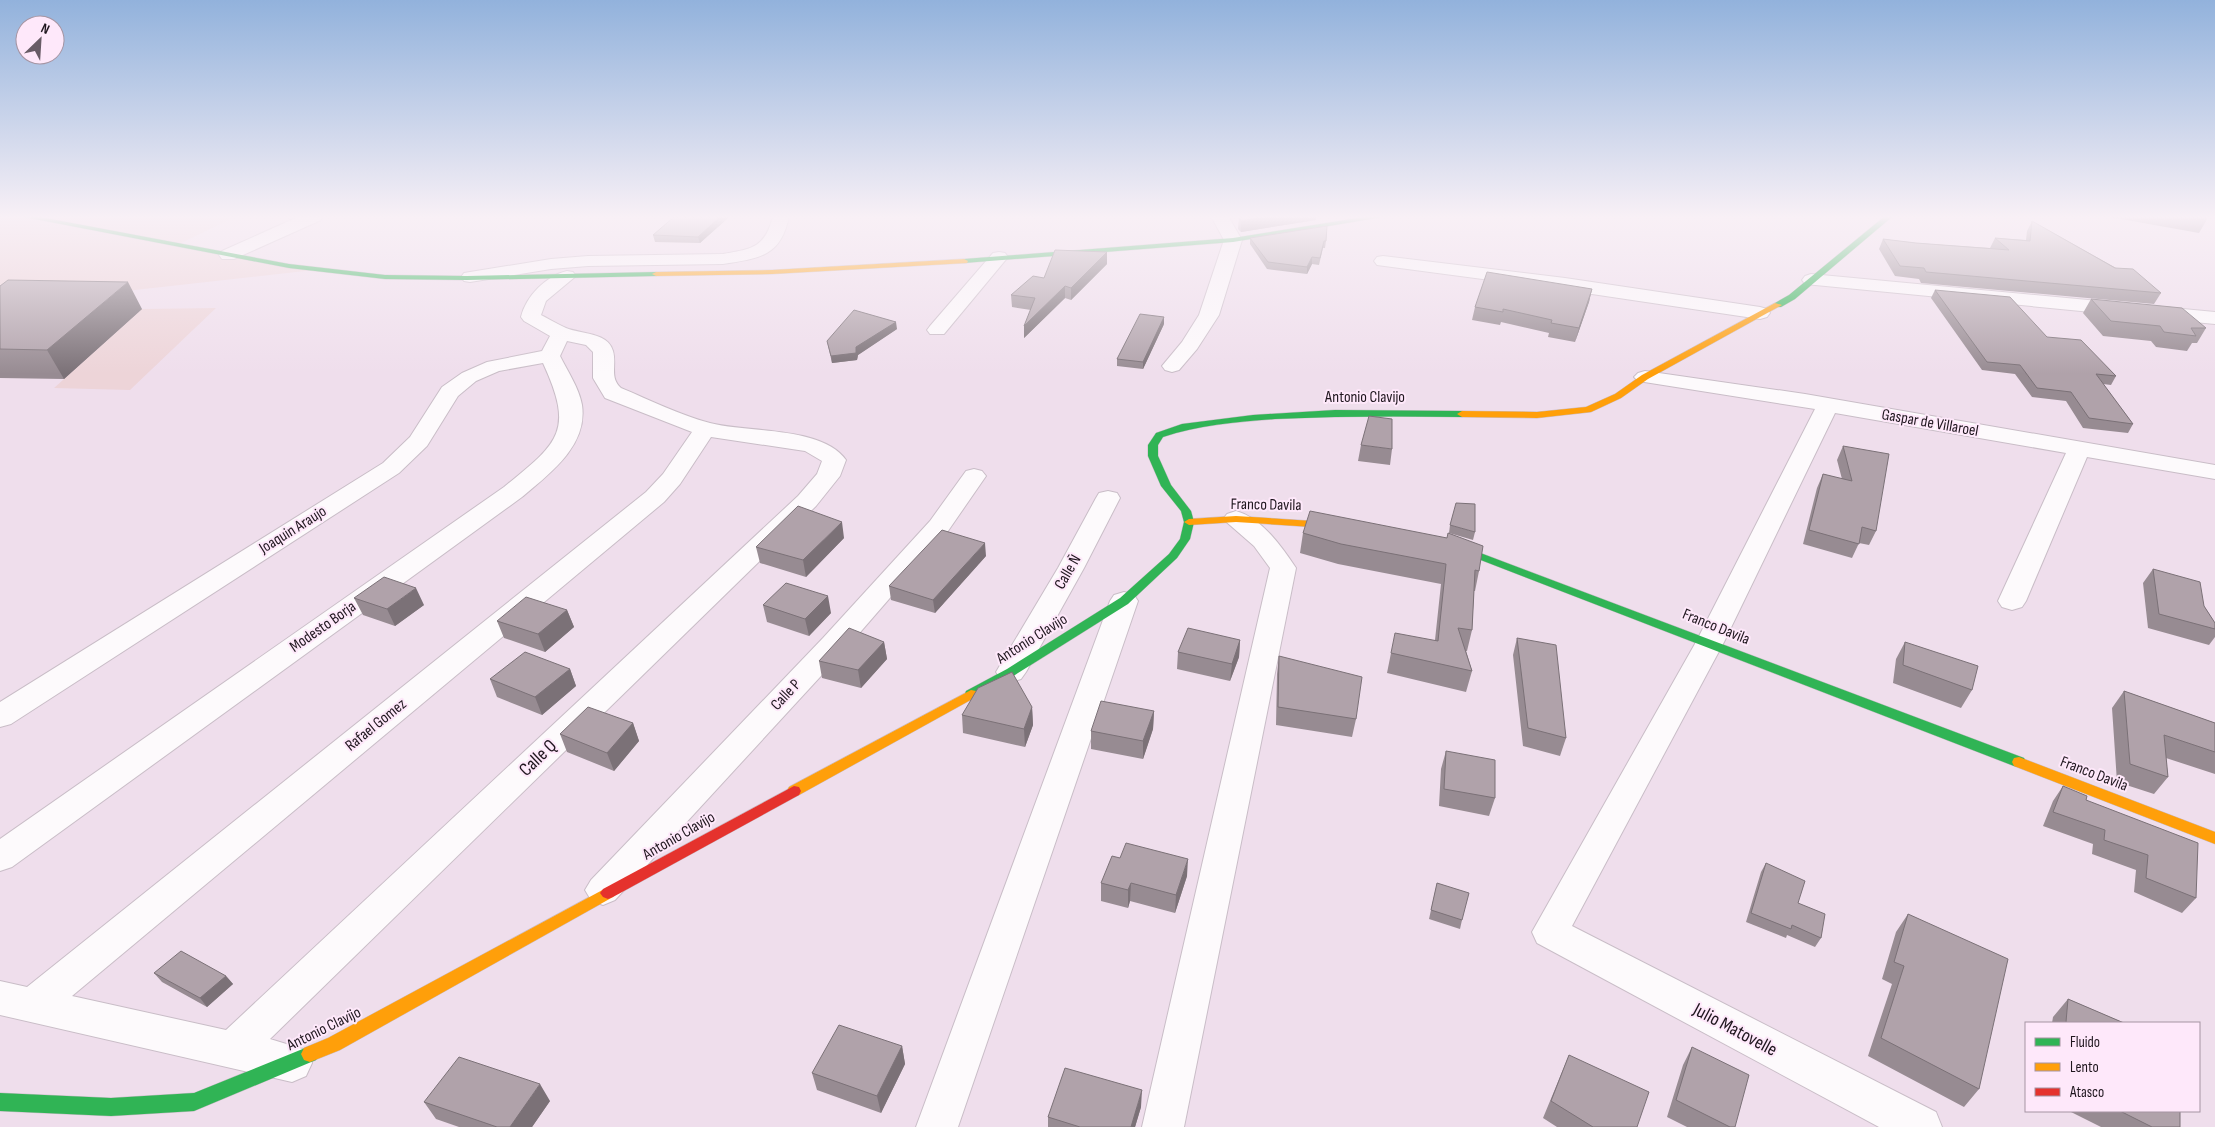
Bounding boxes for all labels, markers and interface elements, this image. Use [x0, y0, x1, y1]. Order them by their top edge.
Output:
north arrow [15, 15, 65, 65]
text: N [38, 19, 52, 38]
street label: Antonio Clavijo [1324, 388, 1405, 407]
street label: Gaspar de Villaroel [1880, 405, 1980, 441]
street label: Franco Davila [1230, 495, 1302, 515]
street label: Joaquin Araujo [255, 502, 330, 559]
street label: Calle Ñ [1051, 551, 1085, 593]
street label: Modesto Borja [286, 597, 360, 657]
street label: Franco Davila [1680, 605, 1752, 649]
street label: Antonio Clavijo [992, 610, 1071, 669]
street label: Calle P [767, 675, 805, 714]
street label: Rafael Gomez [342, 694, 411, 755]
street label: Calle Q [514, 735, 562, 781]
street label: Franco Davila [2057, 752, 2131, 796]
street label: Antonio Clavijo [639, 808, 718, 865]
street label: Julio Matovelle [1688, 998, 1781, 1062]
street label: Antonio Clavijo [283, 1003, 364, 1056]
legend [2025, 1022, 2200, 1112]
text: Fluido [2070, 1033, 2100, 1052]
text: Lento [2070, 1058, 2099, 1077]
text: Atasco [2069, 1083, 2104, 1102]

